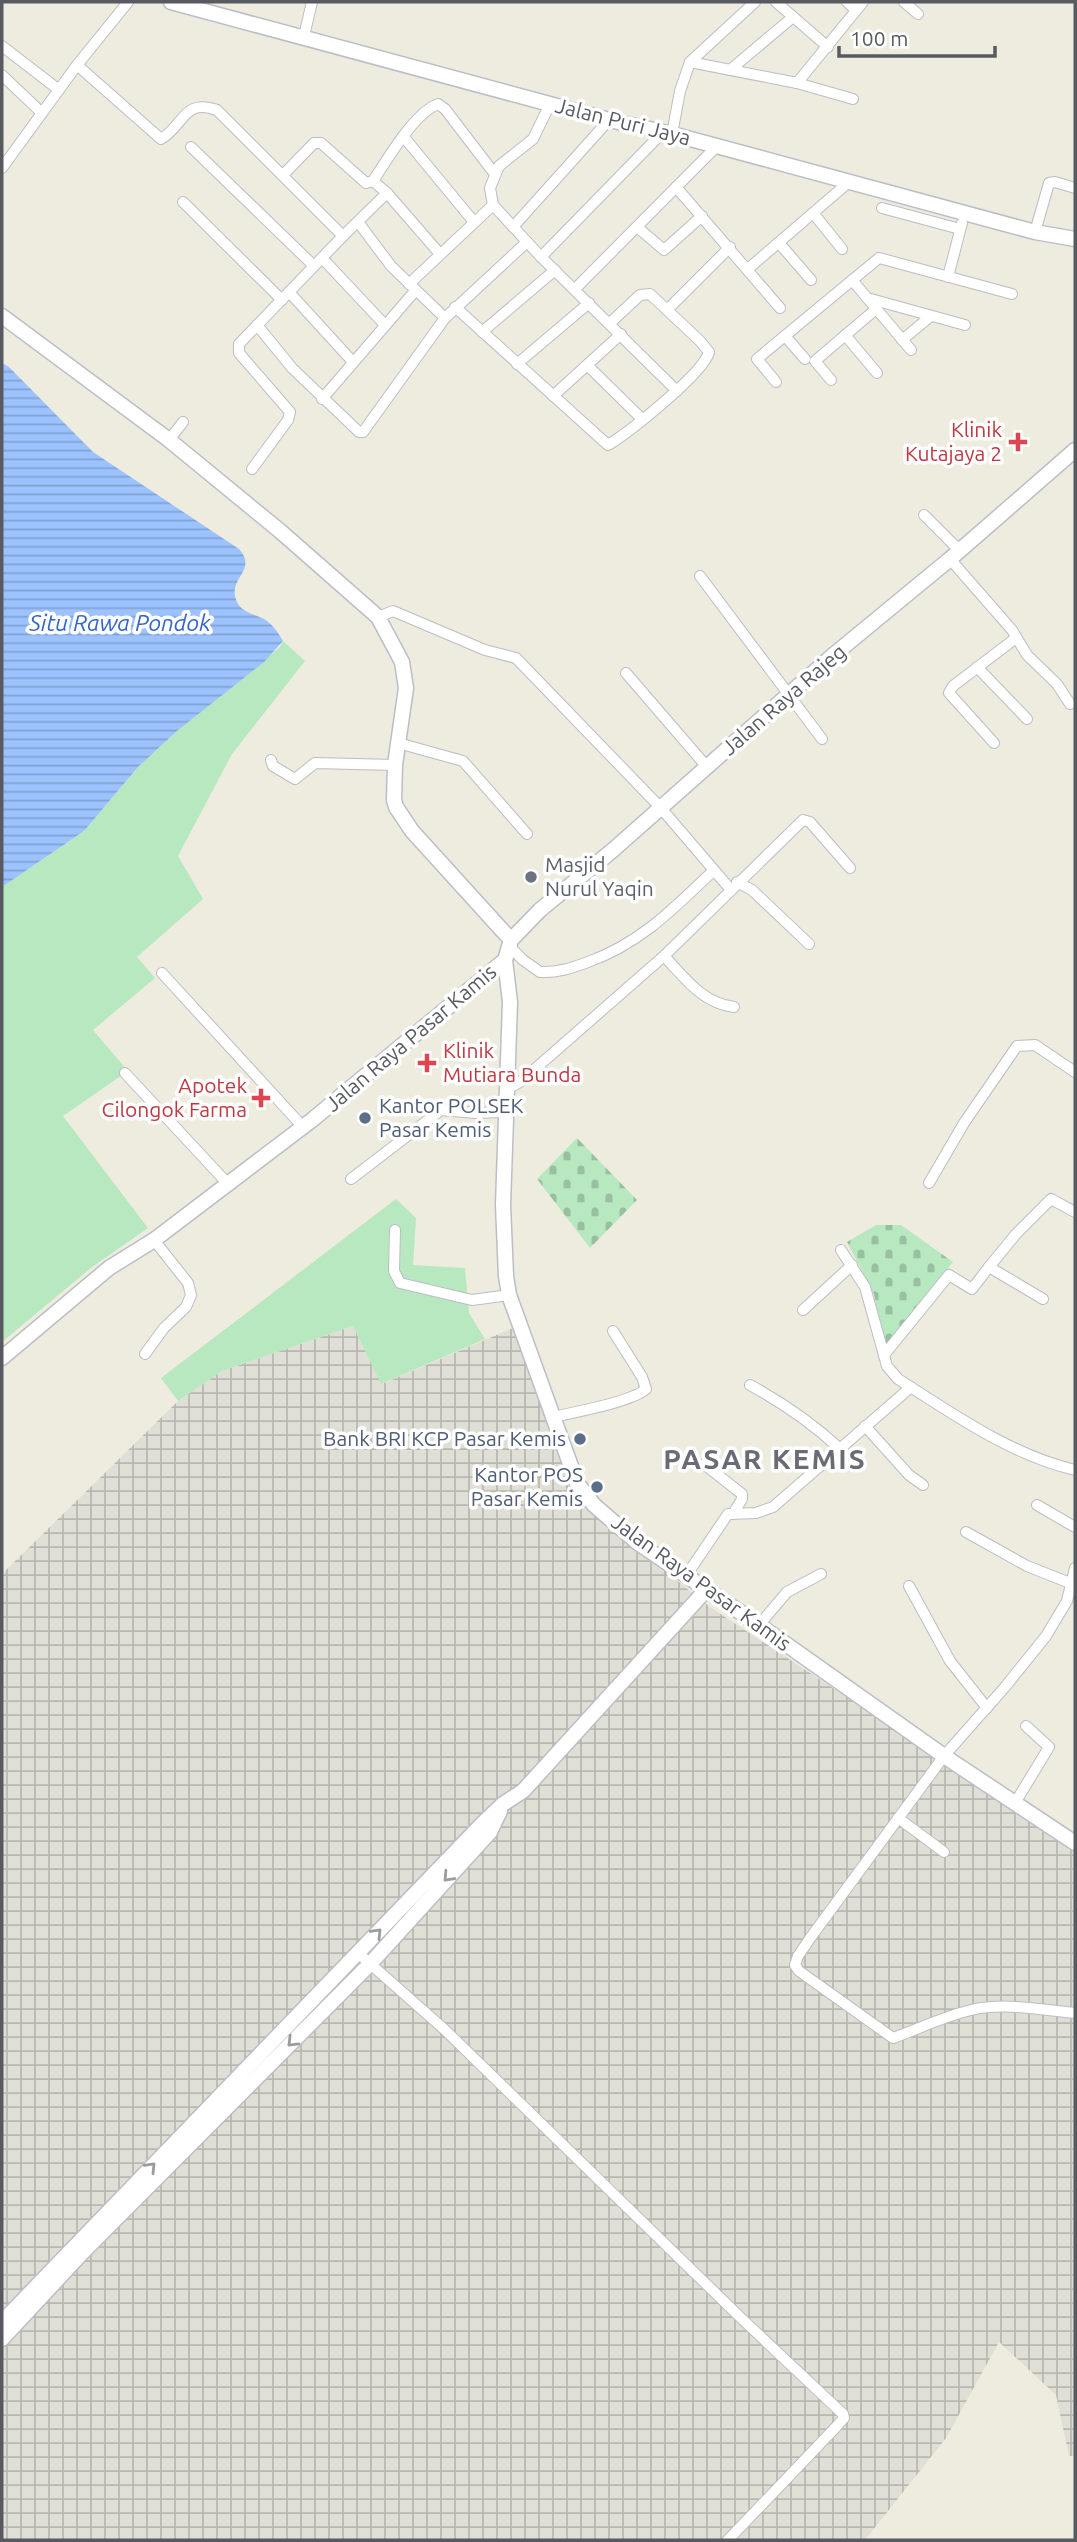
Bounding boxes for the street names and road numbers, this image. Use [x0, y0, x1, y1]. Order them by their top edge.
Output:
street label: Jalan Puri Jaya [553, 93, 693, 149]
street label: Jalan Raya Rajeg [716, 639, 850, 760]
street label: Jalan Raya Pasar Kamis [320, 959, 501, 1116]
street label: Jalan Raya Pasar Kamis [607, 1509, 796, 1655]

